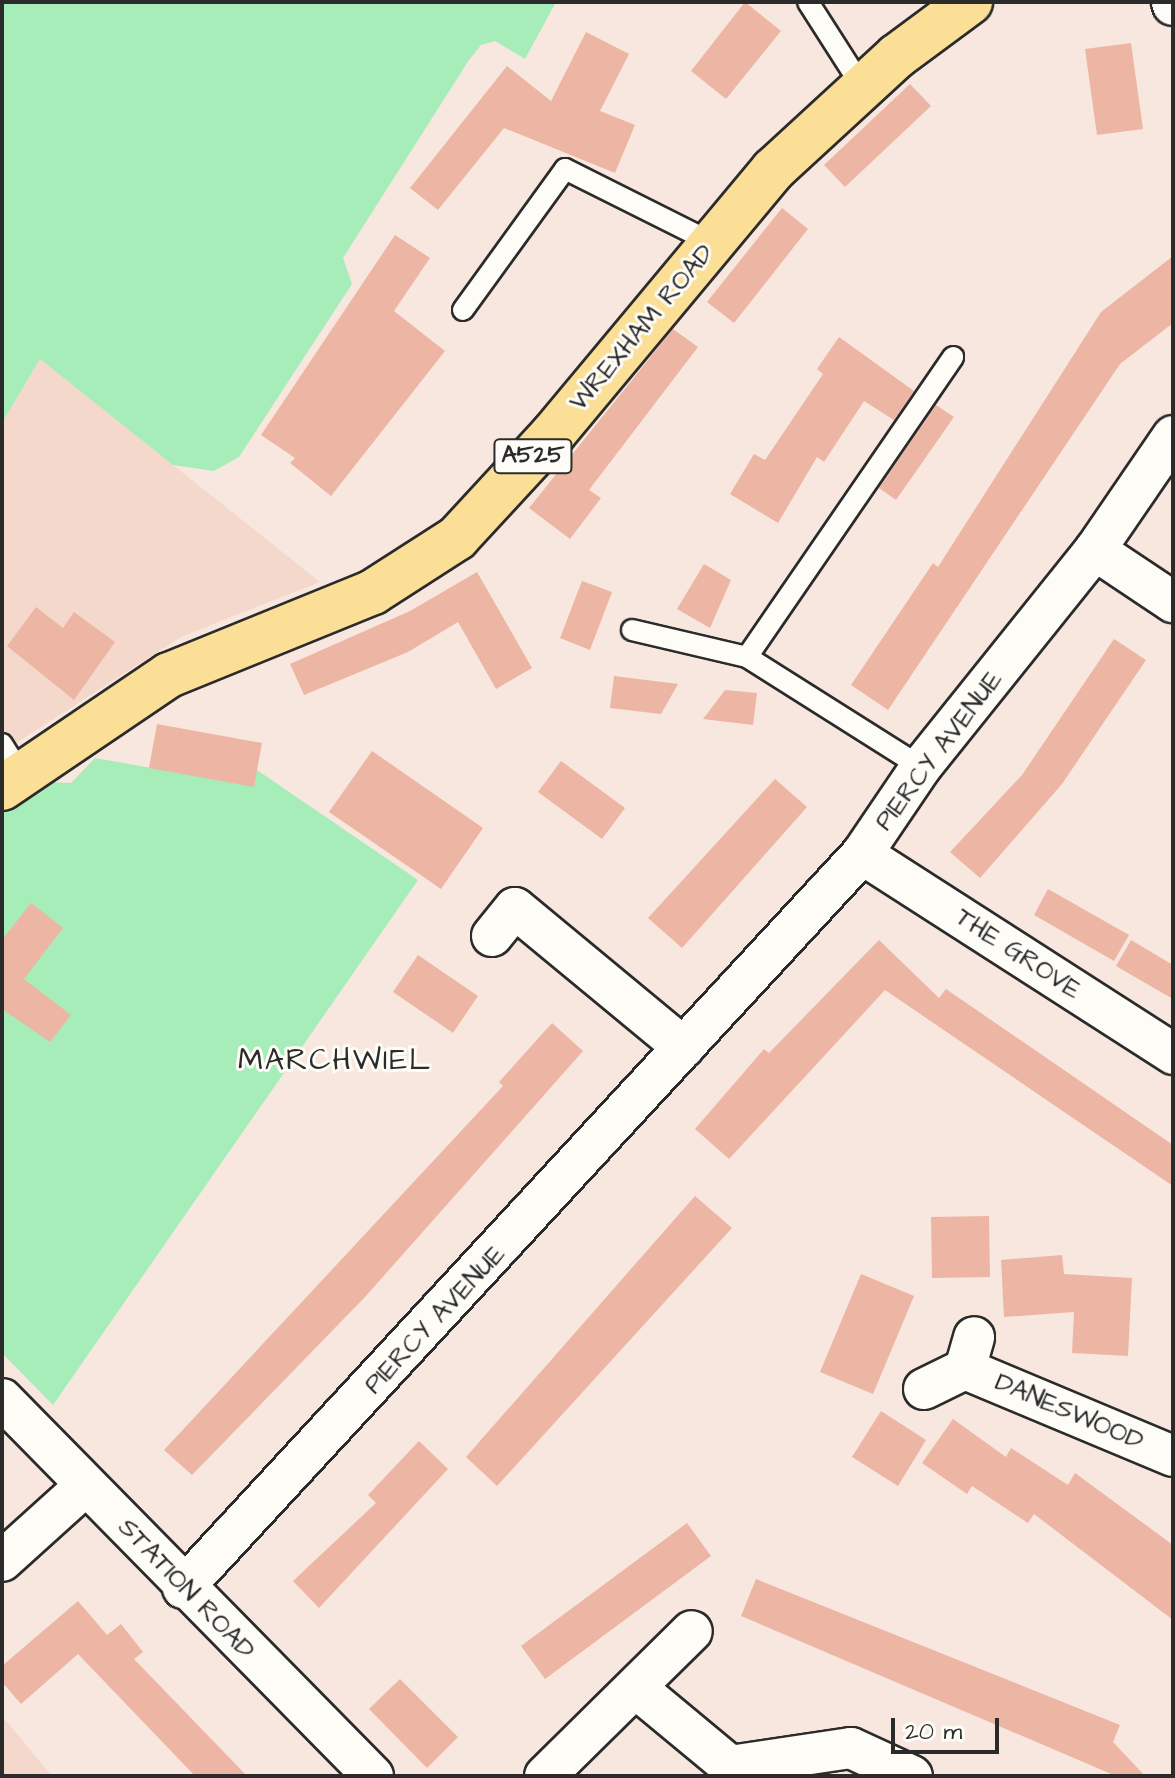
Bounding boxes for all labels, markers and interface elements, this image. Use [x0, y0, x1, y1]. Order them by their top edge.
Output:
street label: WREXHAM ROAD [563, 238, 721, 418]
road number: A525 [493, 436, 573, 476]
street label: PIERCY AVENUE [869, 665, 1009, 837]
street label: THE GROVE [949, 902, 1087, 1006]
district label: MARCHWIEL [238, 1042, 432, 1078]
street label: PIERCY AVENUE [358, 1239, 512, 1401]
street label: DANESWOOD [990, 1367, 1148, 1457]
street label: STATION ROAD [111, 1512, 261, 1666]
scale bar [895, 1702, 1003, 1752]
text: 20 m [905, 1715, 962, 1749]

